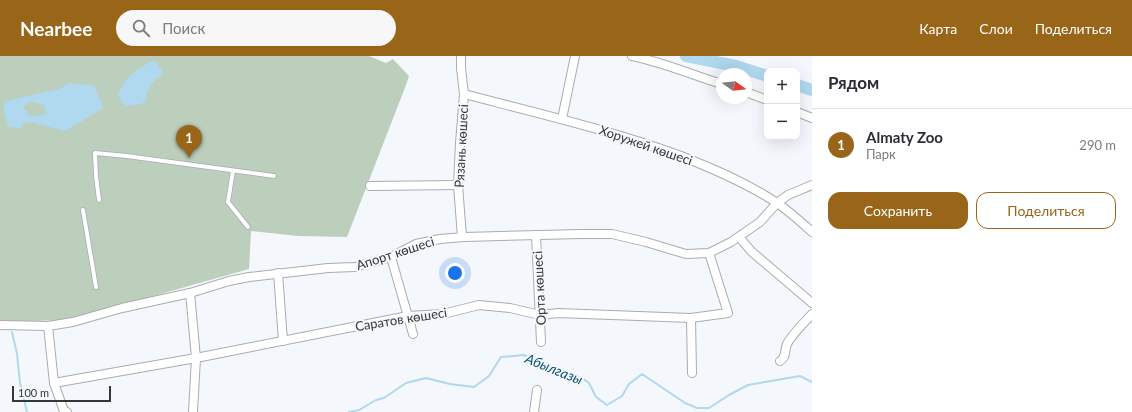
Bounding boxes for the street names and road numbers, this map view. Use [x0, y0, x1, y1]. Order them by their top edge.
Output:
street label: Рязань көшесі [451, 104, 471, 188]
street label: Хоружей көшесі [597, 122, 695, 168]
street label: Апорт көшесі [354, 233, 436, 273]
street label: Орта көшесі [529, 250, 549, 326]
street label: Саратов көшесі [354, 304, 448, 334]

